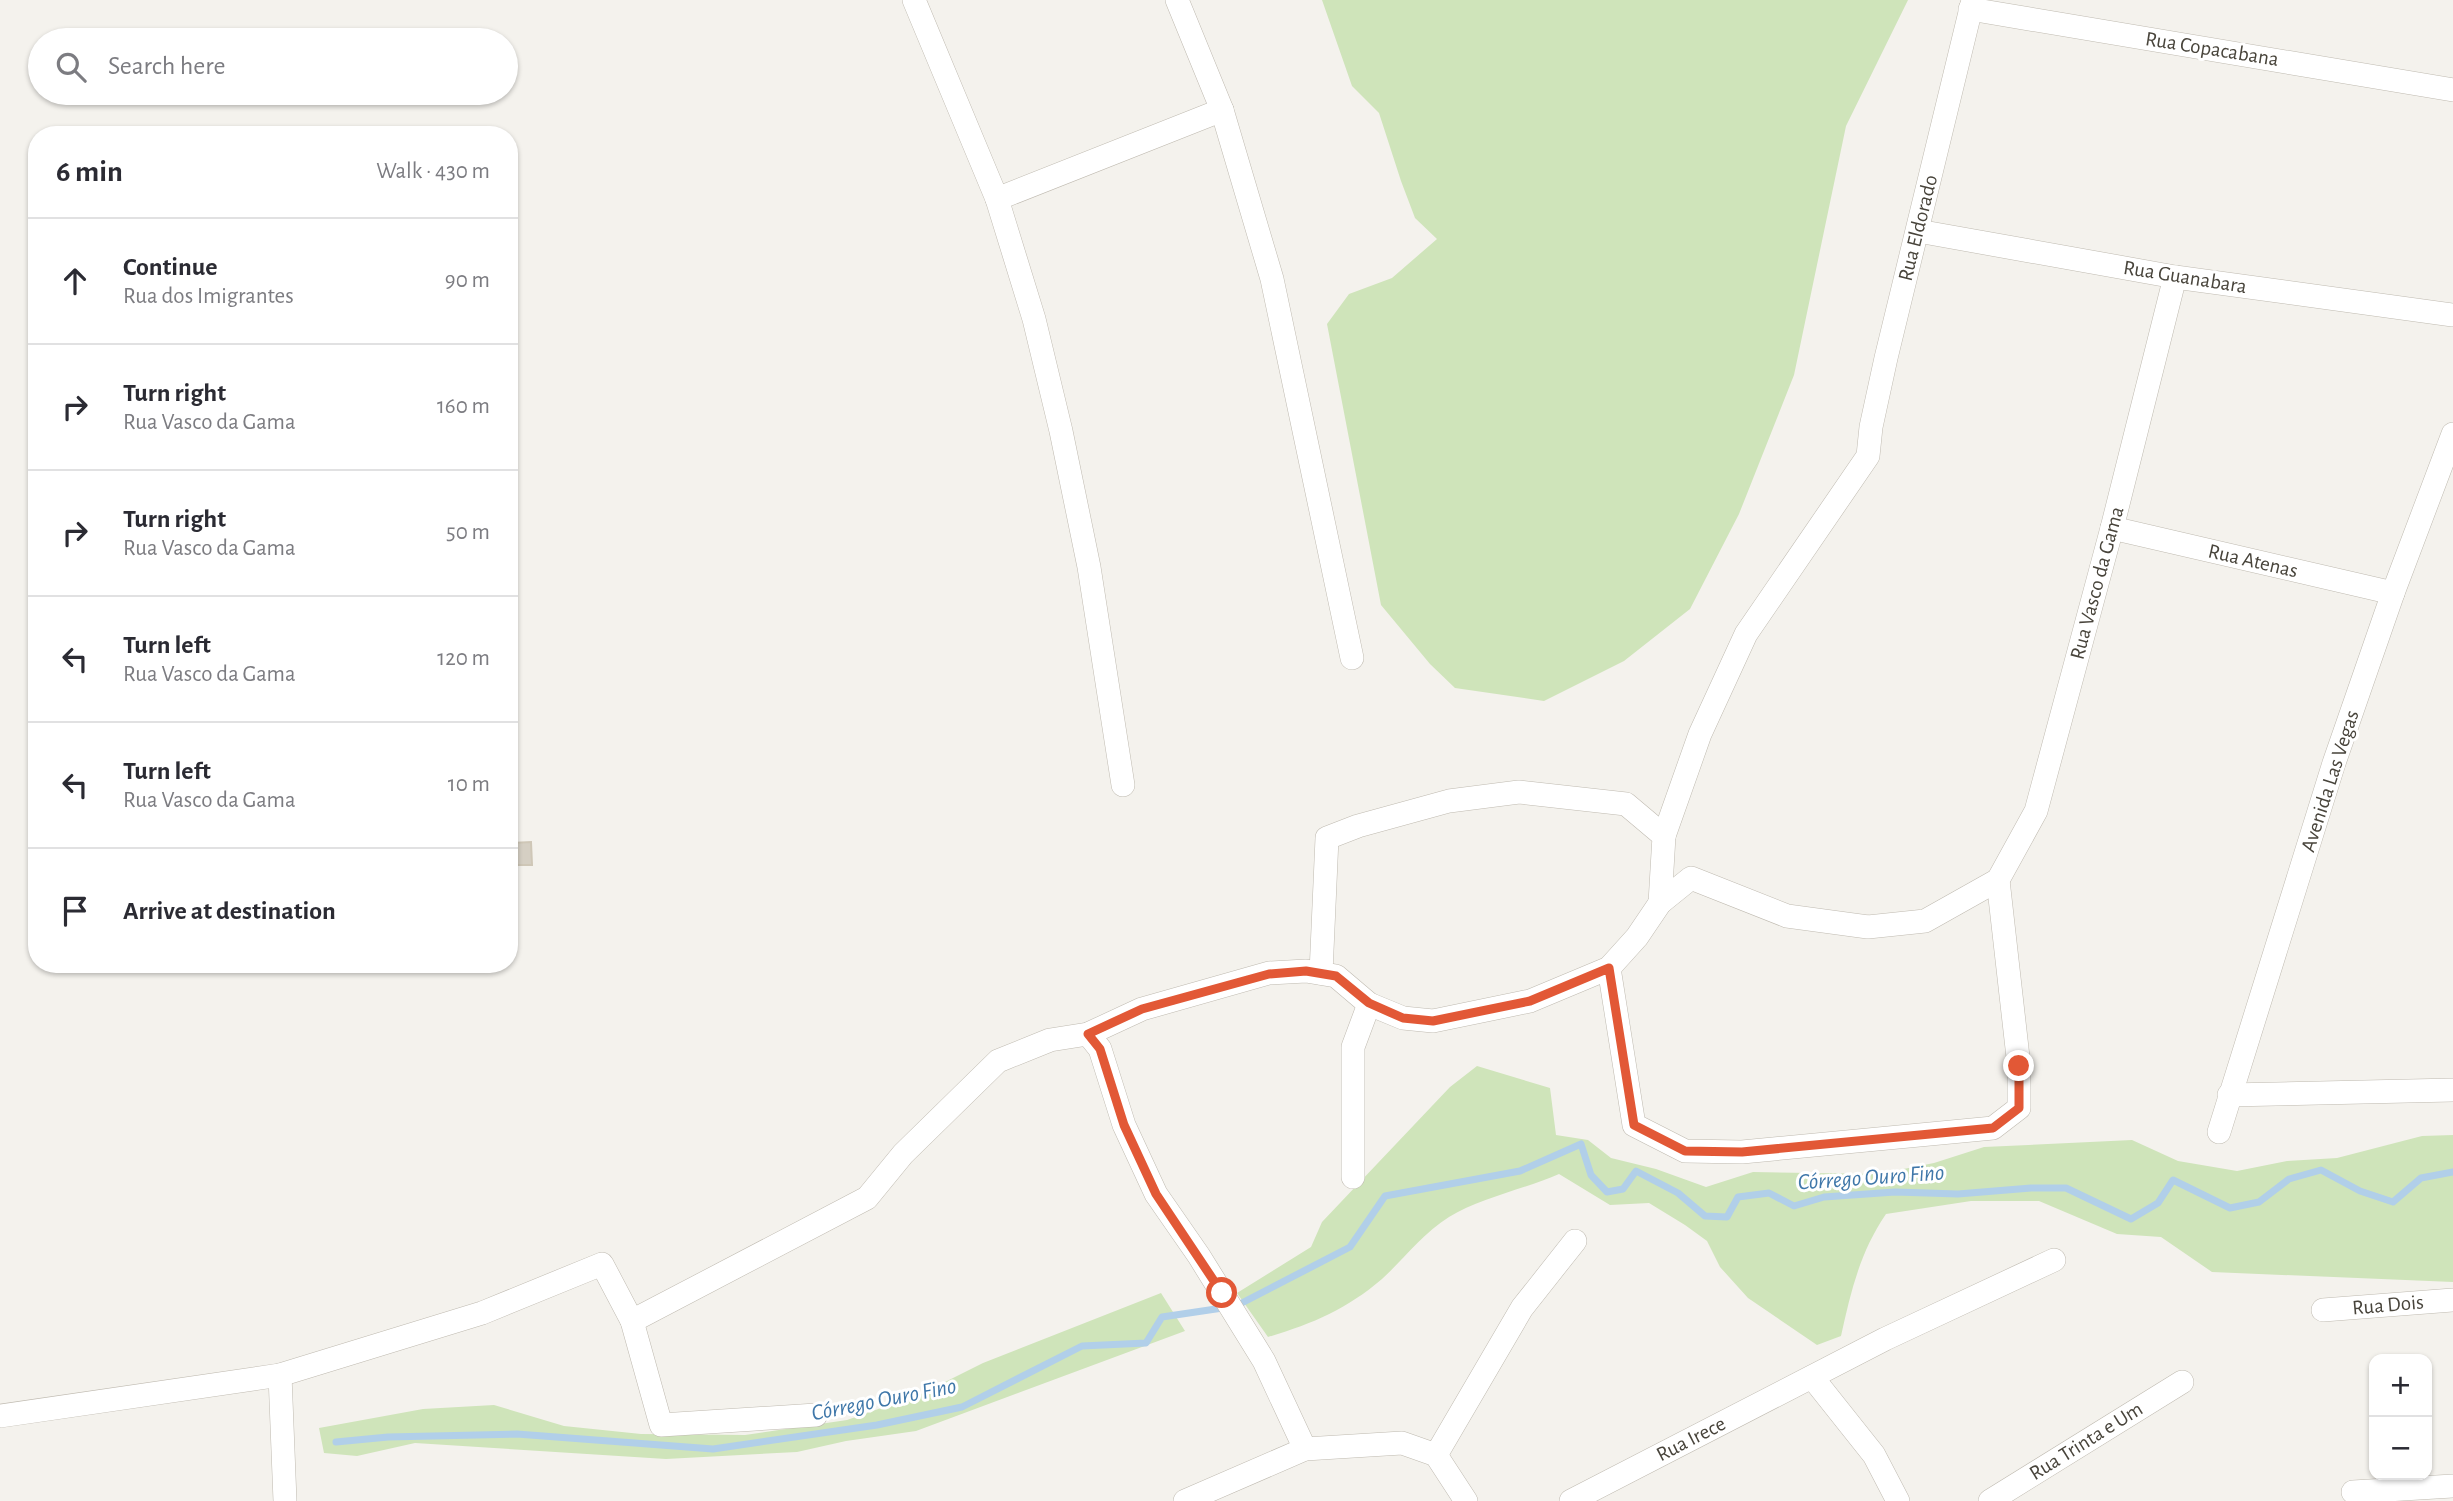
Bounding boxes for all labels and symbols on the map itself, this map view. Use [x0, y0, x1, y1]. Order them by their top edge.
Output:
street label: Rua Copacabana [2144, 28, 2280, 70]
street label: Rua Eldorado [1895, 173, 1941, 283]
street label: Rua Guanabara [2122, 257, 2248, 297]
street label: Rua Vasco da Gama [2066, 504, 2128, 662]
street label: Rua Atenas [2206, 541, 2300, 581]
street label: Avenida Las Vegas [2297, 708, 2363, 854]
route end [2003, 1050, 2034, 1081]
water label: Córrego Ouro Fino [1797, 1161, 1945, 1195]
route start [1206, 1277, 1237, 1308]
street label: Rua Dois [2351, 1291, 2425, 1319]
water label: Córrego Ouro Fino [810, 1375, 958, 1425]
street label: Rua Trinta e Um [2026, 1398, 2146, 1484]
street label: Rua Irece [1653, 1413, 1729, 1465]

